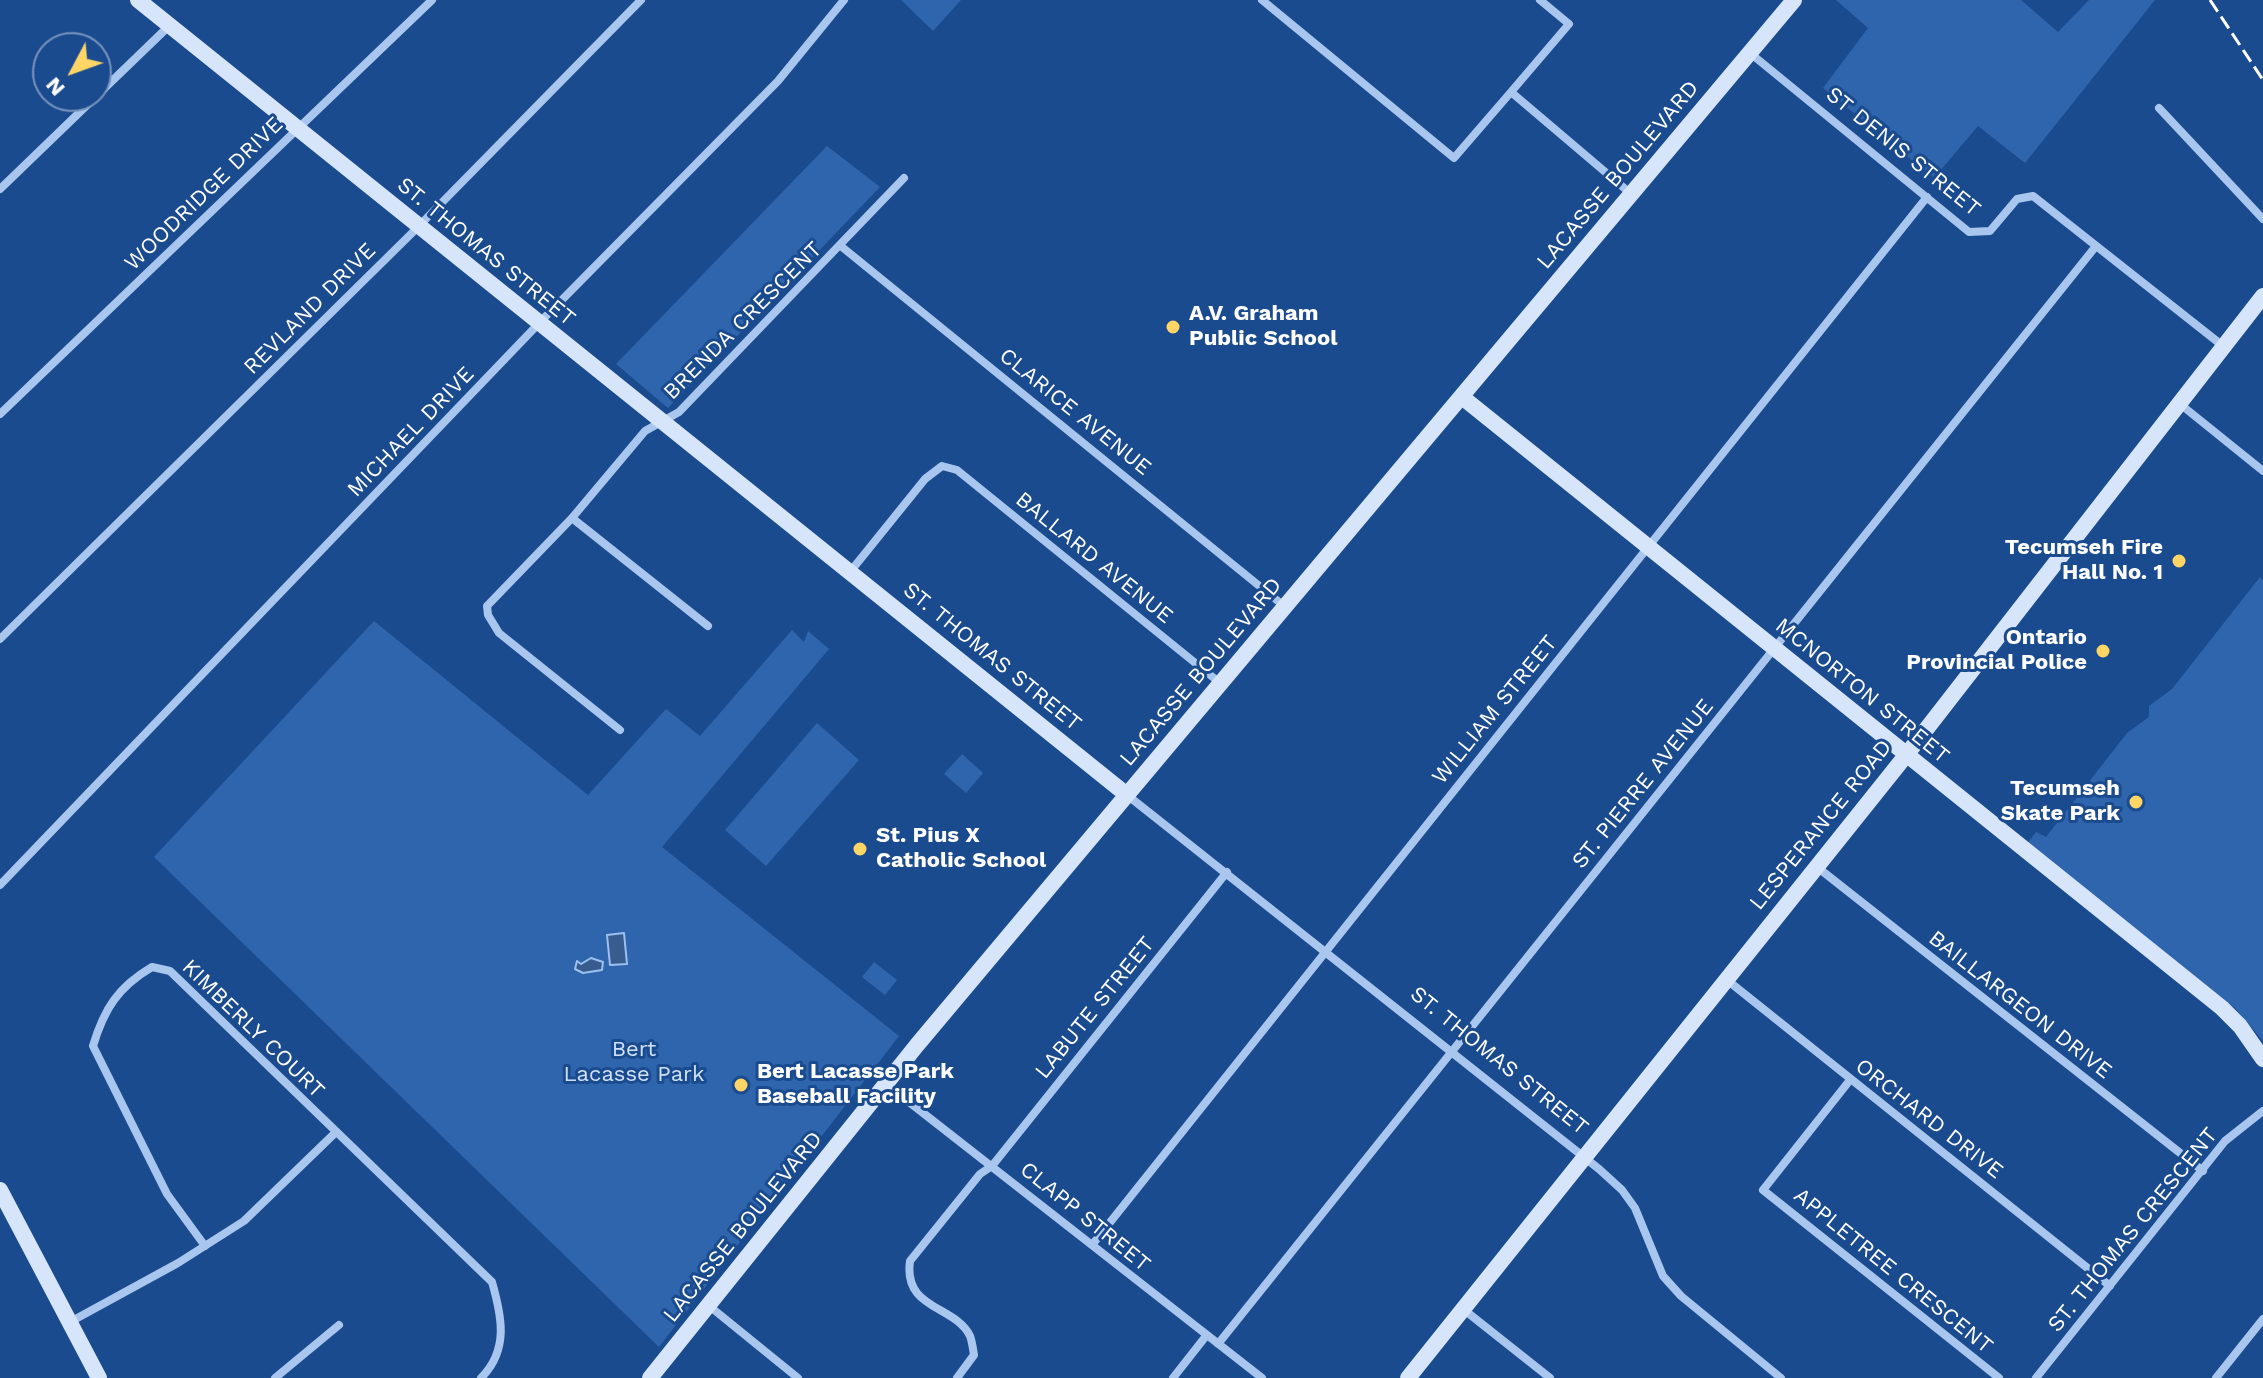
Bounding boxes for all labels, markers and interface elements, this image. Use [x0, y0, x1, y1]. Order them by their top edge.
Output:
north arrow [32, 32, 112, 112]
text: N [40, 72, 70, 101]
street label: LACASSE BOULEVARD [1531, 75, 1705, 275]
street label: ST DENIS STREET [1820, 82, 1986, 222]
street label: WOODRIDGE DRIVE [119, 112, 289, 276]
street label: ST. THOMAS STREET [392, 172, 580, 332]
street label: BRENDA CRESCENT [658, 236, 828, 406]
street label: REVLAND DRIVE [239, 238, 381, 380]
place label: A.V. Graham Public School [1189, 301, 1337, 352]
marker: A.V. Graham Public School [1164, 318, 1182, 336]
street label: CLARICE AVENUE [994, 343, 1156, 481]
street label: MICHAEL DRIVE [342, 361, 480, 503]
street label: BALLARD AVENUE [1010, 486, 1178, 630]
place label: Tecumseh Fire Hall No. 1 [2005, 535, 2163, 586]
marker: Tecumseh Fire Hall No. 1 [2170, 552, 2188, 570]
street label: LACASSE BOULEVARD [1114, 572, 1288, 772]
street label: ST. THOMAS STREET [898, 577, 1086, 737]
street label: MCNORTON STREET [1770, 613, 1954, 769]
place label: Ontario Provincial Police [1906, 625, 2087, 676]
street label: WILLIAM STREET [1427, 630, 1563, 790]
marker: Ontario Provincial Police [2094, 642, 2112, 660]
street label: ST. PIERRE AVENUE [1567, 694, 1719, 874]
street label: LESPERANCE ROAD [1744, 734, 1898, 916]
place label: Tecumseh Skate Park [2001, 776, 2120, 828]
marker: Tecumseh Skate Park [2127, 793, 2145, 811]
place label: St. Pius X Catholic School [876, 823, 1046, 874]
marker: St. Pius X Catholic School [851, 840, 869, 858]
street label: BAILLARGEON DRIVE [1923, 925, 2117, 1085]
street label: LABUTE STREET [1030, 932, 1160, 1084]
street label: KIMBERLY COURT [176, 954, 330, 1104]
street label: ST. THOMAS STREET [1405, 981, 1593, 1141]
park label: Bert Lacasse Park [563, 1037, 705, 1088]
street label: ORCHARD DRIVE [1850, 1053, 2008, 1185]
place label: Bert Lacasse Park Baseball Facility [757, 1059, 954, 1110]
marker: Bert Lacasse Park Baseball Facility [732, 1076, 750, 1094]
street label: ST. THOMAS CRESCENT [2042, 1123, 2224, 1337]
street label: LACASSE BOULEVARD [658, 1126, 828, 1328]
street label: CLAPP STREET [1015, 1156, 1155, 1278]
street label: APPLETREE CRESCENT [1788, 1183, 1998, 1359]

